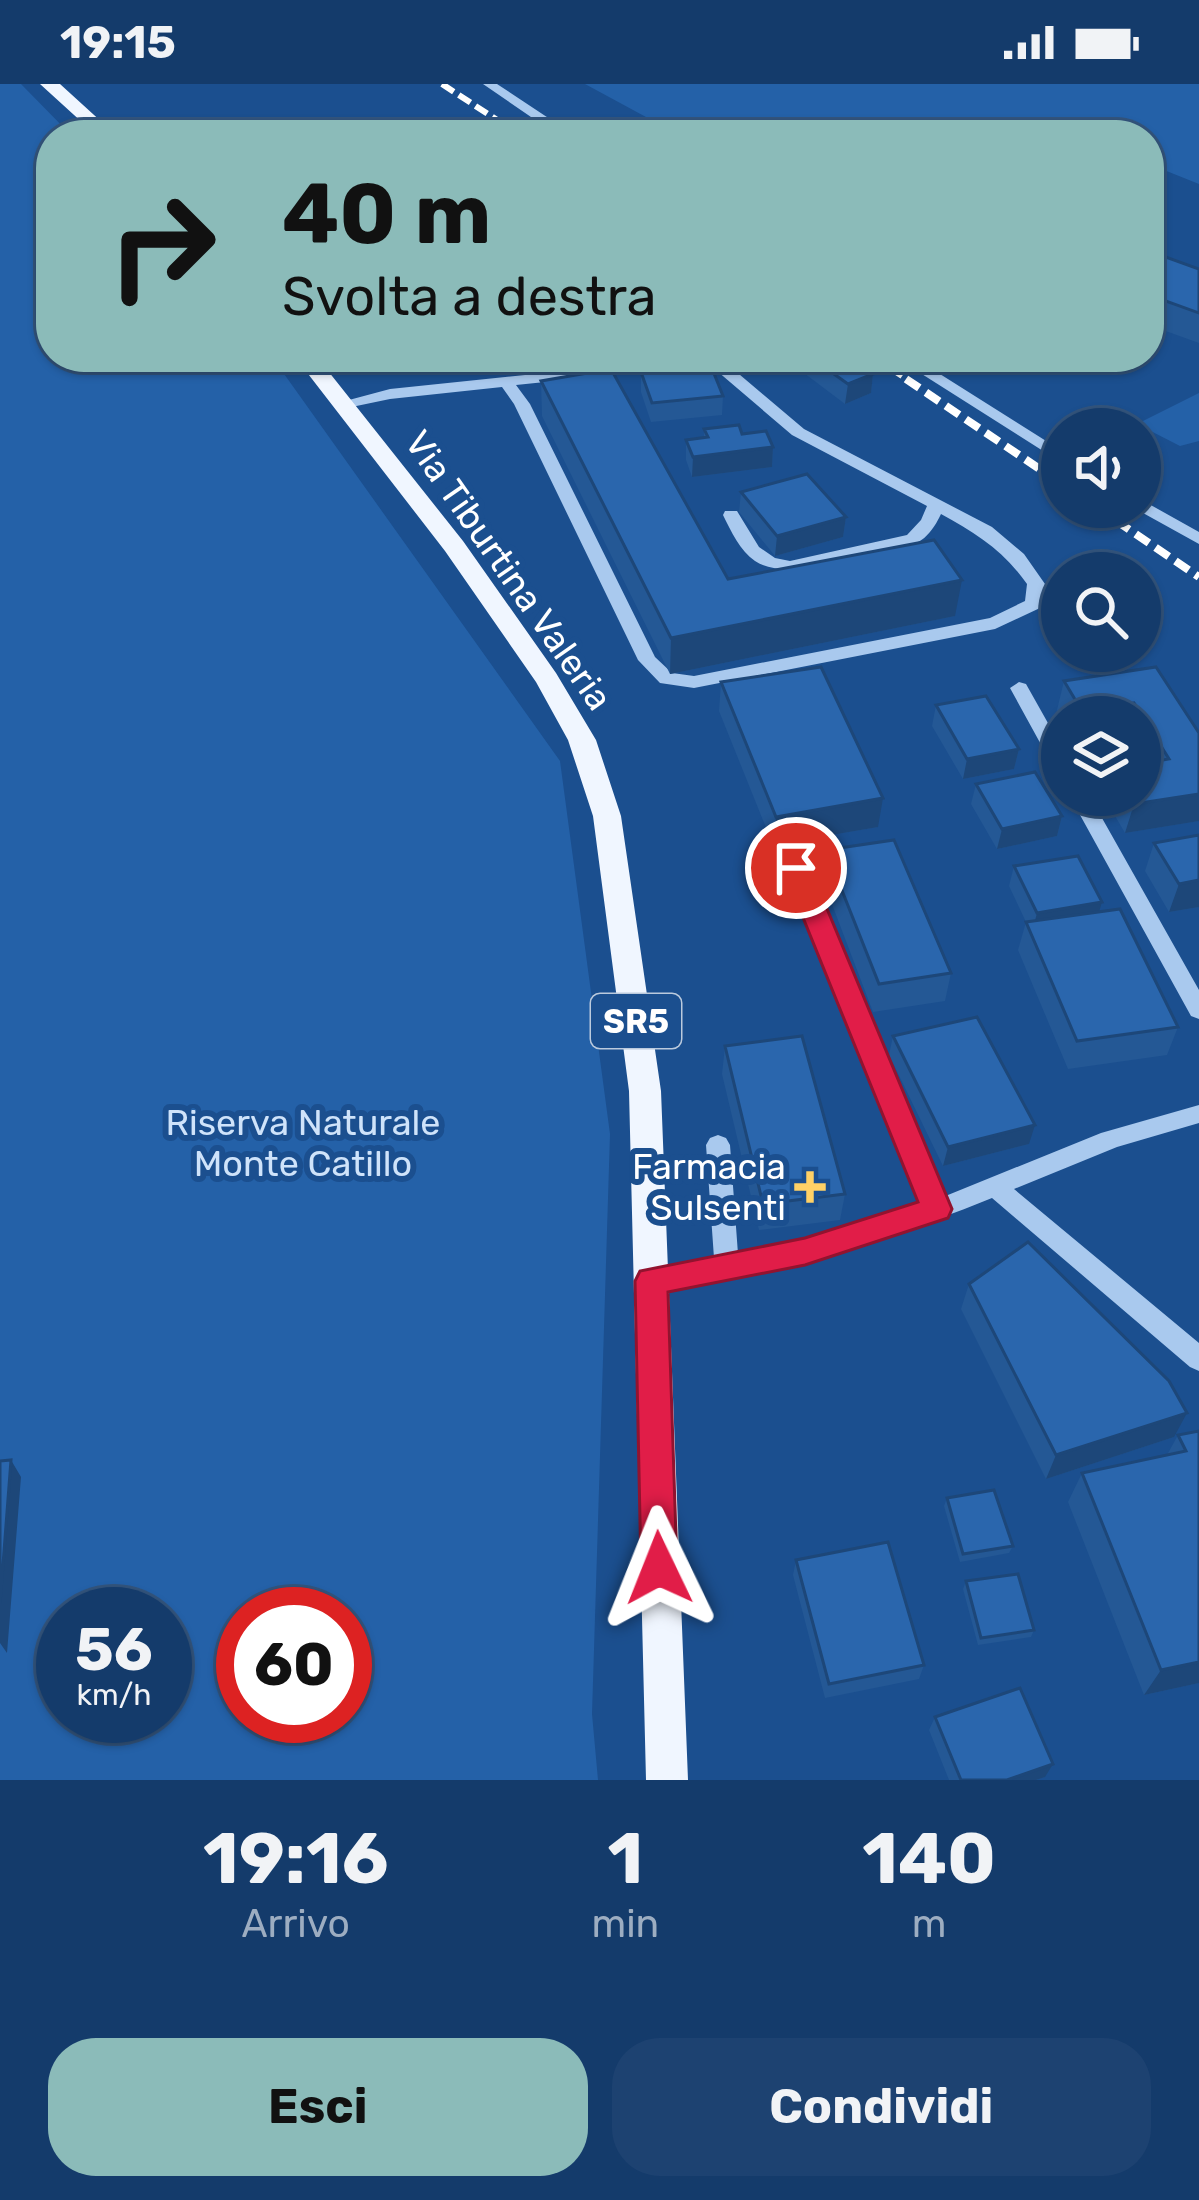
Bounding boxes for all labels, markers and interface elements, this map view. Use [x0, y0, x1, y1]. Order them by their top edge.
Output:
text: 19:15 [60, 16, 176, 69]
text: 40 m [282, 164, 491, 264]
icon: right [84, 168, 240, 324]
text: Svolta a destra [282, 265, 656, 329]
map controls [1041, 408, 1161, 816]
button: sound [1041, 408, 1161, 528]
street label: Via Tiburtina Valeria [396, 422, 621, 718]
button: search [1041, 552, 1161, 672]
button: layers [1041, 696, 1161, 816]
pin [745, 817, 847, 919]
icon: arrive [763, 835, 829, 901]
road number: SR5 [591, 994, 681, 1048]
park label: Riserva Naturale Monte Catillo [165, 1101, 441, 1185]
place label: Farmacia Sulsenti [632, 1145, 786, 1229]
marker: Farmacia Sulsenti [797, 1174, 823, 1200]
position arrow [596, 1505, 722, 1631]
speed limit sign: 60 [216, 1587, 372, 1743]
text: 56 [75, 1614, 153, 1685]
text: km/h [77, 1677, 151, 1713]
text: 19:16 [203, 1816, 389, 1901]
text: 1 [607, 1816, 643, 1901]
text: 140 [862, 1816, 996, 1901]
text: Arrivo [241, 1901, 350, 1947]
text: min [591, 1901, 659, 1947]
text: m [912, 1901, 946, 1947]
button: Esci [48, 2038, 588, 2176]
button: Condividi [612, 2038, 1151, 2176]

